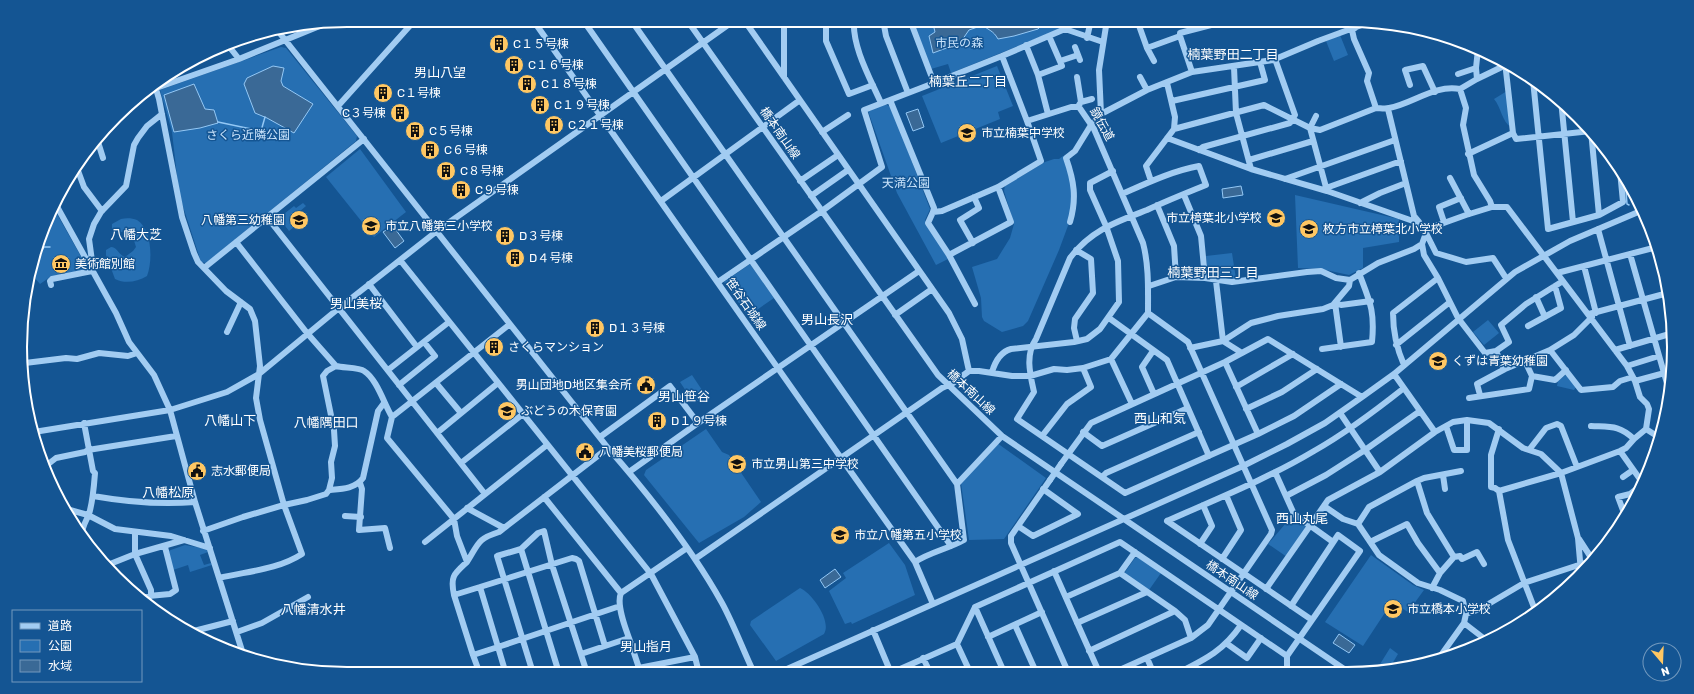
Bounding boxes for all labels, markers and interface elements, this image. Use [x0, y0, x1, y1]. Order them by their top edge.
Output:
building icon: C１５号棟 [488, 33, 510, 55]
park label: 市民の森 [935, 36, 983, 50]
place label: C１５号棟 [513, 37, 569, 51]
district label: 楠葉野田二丁目 [1187, 47, 1279, 62]
building icon: C１６号棟 [503, 54, 525, 76]
place label: C１６号棟 [528, 58, 584, 72]
district label: 男山八望 [414, 65, 466, 80]
building icon: C１８号棟 [516, 73, 538, 95]
district label: 楠葉丘二丁目 [929, 74, 1007, 89]
place label: C１８号棟 [541, 77, 597, 91]
building icon: C１号棟 [372, 82, 394, 104]
place label: C１号棟 [397, 86, 441, 100]
building icon: C１９号棟 [529, 94, 551, 116]
place label: C１９号棟 [554, 98, 610, 112]
building icon: C３号棟 [389, 102, 411, 124]
street label: 橋本南山線 [757, 104, 803, 162]
street label: 鏡伝道 [1087, 105, 1117, 143]
place label: C３号棟 [342, 106, 386, 120]
building icon: C２１号棟 [543, 114, 565, 136]
place label: C２１号棟 [568, 118, 624, 132]
building icon: C５号棟 [404, 120, 426, 142]
school or university icon: 市立楠葉中学校 [956, 122, 978, 144]
place label: C５号棟 [429, 124, 473, 138]
place label: 市立楠葉中学校 [981, 126, 1065, 140]
park label: さくら近隣公園 [206, 128, 290, 142]
building icon: C６号棟 [419, 139, 441, 161]
place label: C６号棟 [444, 143, 488, 157]
building icon: C８号棟 [435, 160, 457, 182]
place label: C８号棟 [460, 164, 504, 178]
park label: 天満公園 [882, 176, 930, 190]
building icon: C９号棟 [450, 179, 472, 201]
place label: C９号棟 [475, 183, 519, 197]
school or university icon: 市立樟葉北小学校 [1265, 207, 1287, 229]
school or university icon: 八幡第三幼稚園 [288, 209, 310, 231]
place label: 市立樟葉北小学校 [1166, 211, 1262, 225]
place label: 八幡第三幼稚園 [201, 213, 285, 227]
school or university icon: 市立八幡第三小学校 [360, 215, 382, 237]
school or university icon: 枚方市立樟葉北小学校 [1298, 218, 1320, 240]
place label: 市立八幡第三小学校 [385, 219, 493, 233]
place label: 枚方市立樟葉北小学校 [1323, 222, 1443, 236]
building icon: D３号棟 [494, 225, 516, 247]
district label: 八幡大芝 [110, 227, 162, 242]
place label: D３号棟 [519, 229, 563, 243]
building icon: D４号棟 [504, 247, 526, 269]
place label: D４号棟 [529, 251, 573, 265]
museum icon: 美術館別館 [50, 253, 72, 275]
place label: 美術館別館 [75, 257, 135, 271]
district label: 楠葉野田三丁目 [1167, 265, 1259, 280]
street label: 笹谷石城線 [723, 275, 769, 333]
district label: 男山美桜 [330, 296, 382, 311]
district label: 男山長沢 [801, 312, 853, 327]
building icon: D１３号棟 [584, 317, 606, 339]
place label: D１３号棟 [609, 321, 665, 335]
building icon: さくらマンション [483, 336, 505, 358]
place label: さくらマンション [508, 340, 604, 354]
school or university icon: くずは青葉幼稚園 [1427, 350, 1449, 372]
place label: くずは青葉幼稚園 [1452, 354, 1548, 368]
street label: 橋本南山線 [944, 366, 998, 418]
public building icon: 男山団地D地区集会所 [635, 374, 657, 396]
place label: 男山団地D地区集会所 [516, 378, 632, 392]
district label: 男山笹谷 [658, 389, 710, 404]
school or university icon: ぶどうの木保育園 [496, 400, 518, 422]
place label: ぶどうの木保育園 [521, 404, 617, 418]
building icon: D１９号棟 [646, 410, 668, 432]
district label: 西山和気 [1134, 411, 1186, 426]
district label: 八幡山下 [204, 413, 256, 428]
place label: D１９号棟 [671, 414, 727, 428]
district label: 八幡隅田口 [293, 415, 359, 430]
public building icon: 八幡美桜郵便局 [574, 441, 596, 463]
place label: 八幡美桜郵便局 [599, 445, 683, 459]
school or university icon: 市立男山第三中学校 [726, 453, 748, 475]
place label: 市立男山第三中学校 [751, 457, 859, 471]
public building icon: 志水郵便局 [186, 460, 208, 482]
place label: 志水郵便局 [211, 464, 271, 478]
district label: 八幡松原 [142, 485, 194, 500]
district label: 西山丸尾 [1276, 511, 1328, 526]
school or university icon: 市立八幡第五小学校 [829, 524, 851, 546]
place label: 市立八幡第五小学校 [854, 528, 962, 542]
street label: 橋本南山線 [1203, 557, 1261, 603]
school or university icon: 市立橋本小学校 [1382, 598, 1404, 620]
district label: 八幡清水井 [280, 602, 346, 617]
place label: 市立橋本小学校 [1407, 602, 1491, 616]
legend [12, 610, 142, 682]
text: 道路 [48, 619, 72, 633]
text: 公園 [48, 639, 72, 653]
district label: 男山指月 [620, 639, 672, 654]
north arrow [1642, 642, 1682, 682]
text: 水域 [48, 659, 72, 673]
text: N [1659, 664, 1671, 678]

